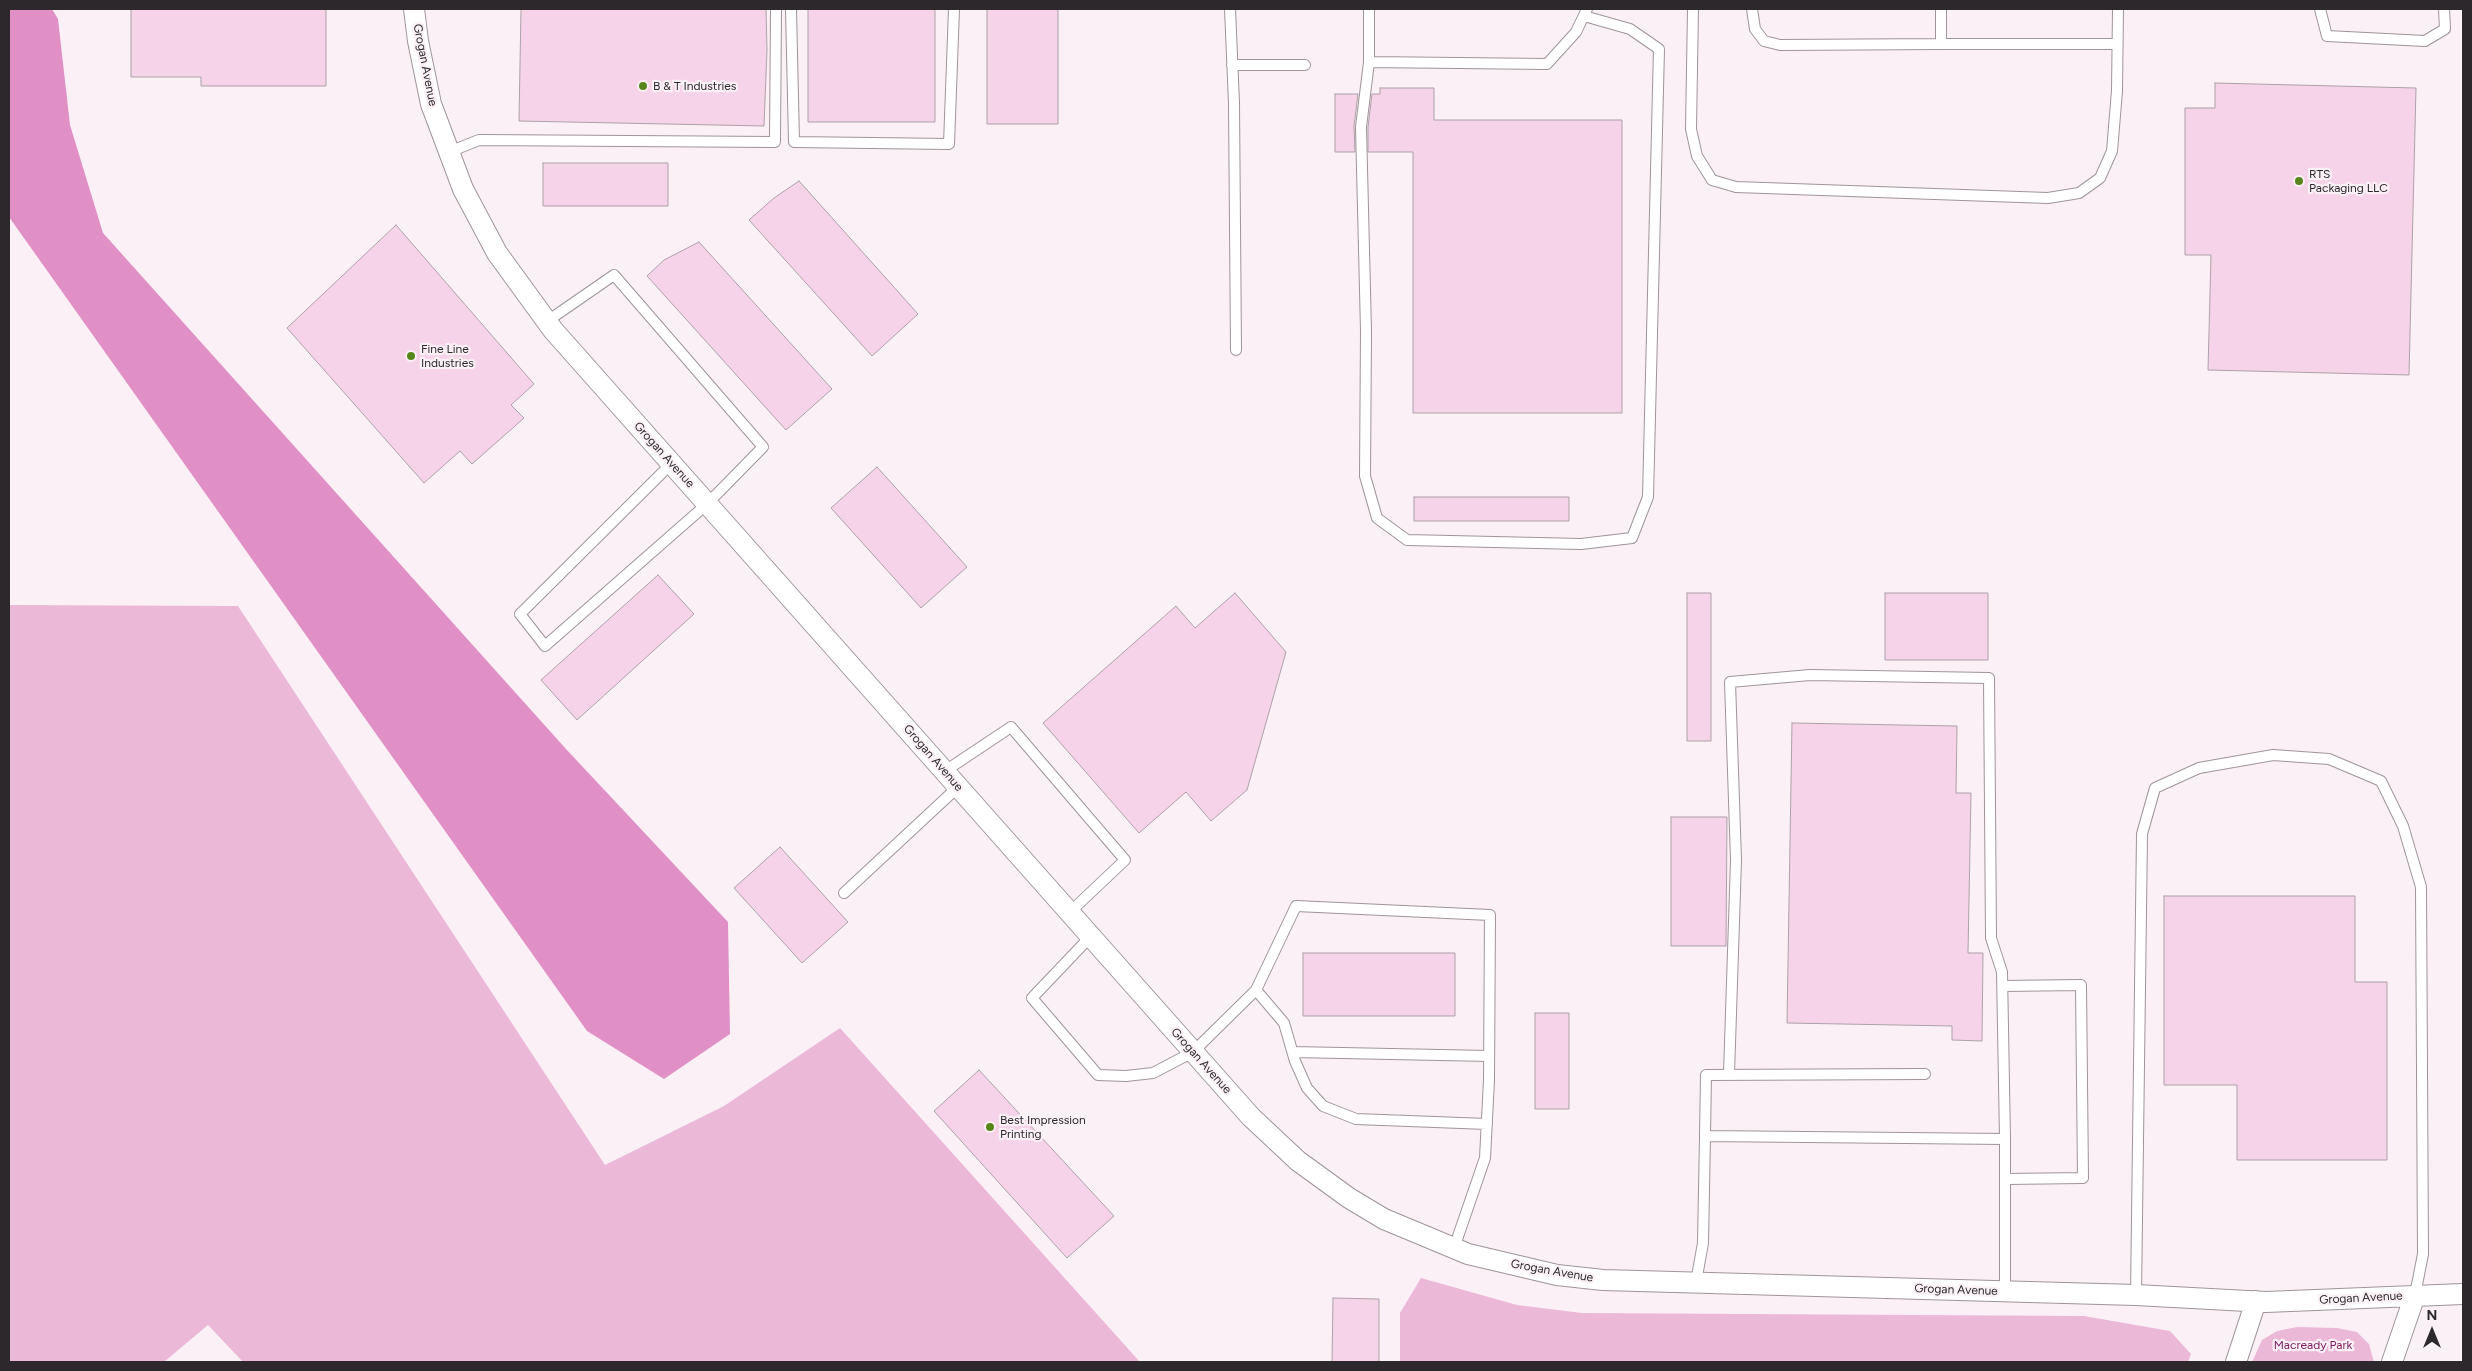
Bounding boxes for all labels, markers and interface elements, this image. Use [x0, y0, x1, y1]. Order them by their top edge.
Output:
street label: Grogan Avenue [410, 23, 440, 107]
place label: B & T Industries [653, 79, 736, 93]
marker: B & T Industries [637, 80, 649, 92]
place label: RTS Packaging LLC [2309, 167, 2388, 195]
marker: RTS Packaging LLC [2293, 175, 2305, 187]
place label: Fine Line Industries [421, 342, 474, 370]
marker: Fine Line Industries [405, 350, 417, 362]
street label: Grogan Avenue [631, 419, 697, 491]
street label: Grogan Avenue [900, 722, 966, 794]
street label: Grogan Avenue [1168, 1025, 1234, 1097]
place label: Best Impression Printing [1000, 1113, 1086, 1141]
marker: Best Impression Printing [984, 1121, 996, 1133]
street label: Grogan Avenue [1510, 1257, 1594, 1285]
street label: Grogan Avenue [1914, 1281, 1998, 1299]
street label: Grogan Avenue [2319, 1289, 2403, 1307]
north arrow [2407, 1306, 2457, 1356]
text: N [2427, 1307, 2437, 1324]
park label: Macready Park [2274, 1338, 2352, 1352]

